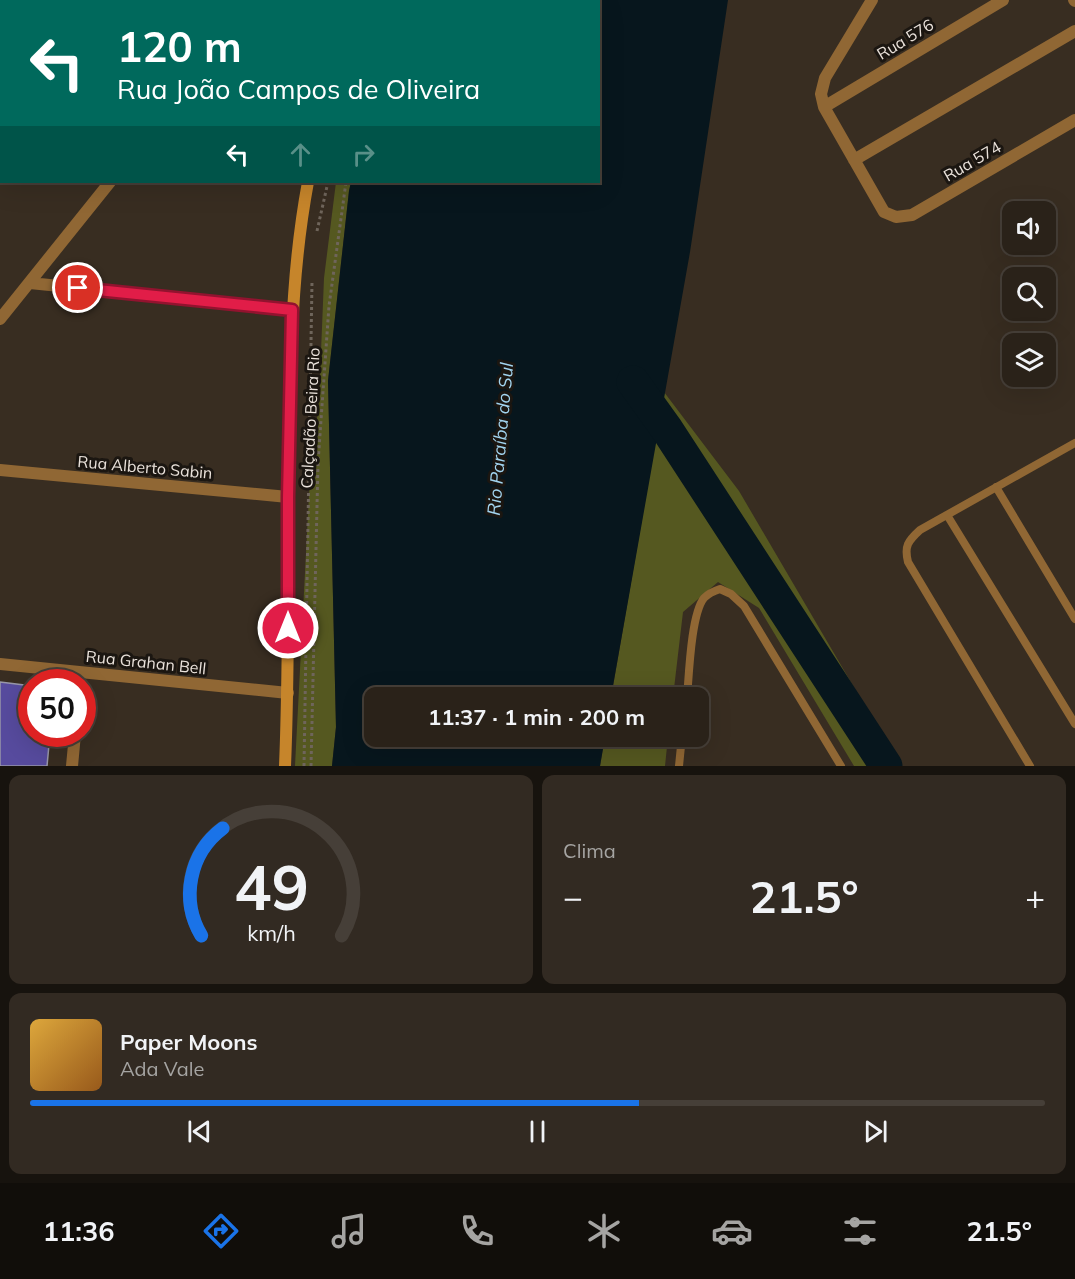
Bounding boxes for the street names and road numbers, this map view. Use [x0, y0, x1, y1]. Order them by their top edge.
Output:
street label: Rua 576 [873, 14, 937, 64]
street label: Rua 574 [940, 136, 1005, 185]
street label: Calçadão Beira Rio [296, 347, 324, 489]
street label: Rua Alberto Sabin [77, 451, 213, 483]
street label: Rua Grahan Bell [85, 646, 207, 678]

